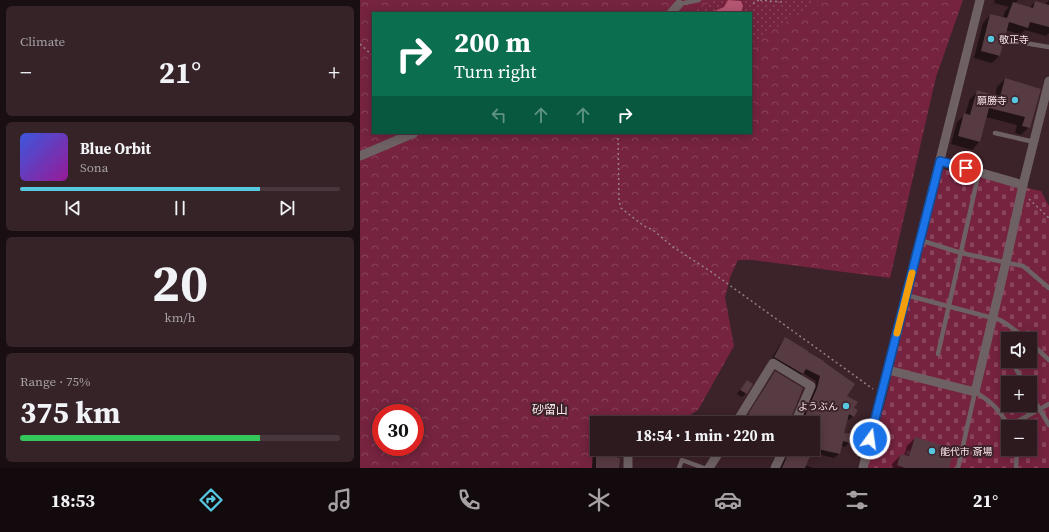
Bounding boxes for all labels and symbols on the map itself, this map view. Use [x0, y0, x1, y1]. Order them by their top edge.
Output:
place label: 敬正寺 [999, 33, 1029, 46]
marker: 敬正寺 [986, 34, 996, 44]
place label: 願勝寺 [977, 94, 1007, 107]
marker: 願勝寺 [1010, 95, 1020, 105]
pin [949, 151, 983, 185]
place label: ようぶん [798, 400, 838, 413]
marker: ようぶん [841, 401, 851, 411]
district label: 砂留山 [532, 402, 568, 418]
speed limit sign: 30 [372, 404, 424, 456]
position arrow [849, 418, 891, 460]
place label: 能代市 斎場 [940, 445, 992, 458]
marker: 能代市 斎場 [927, 446, 937, 456]

